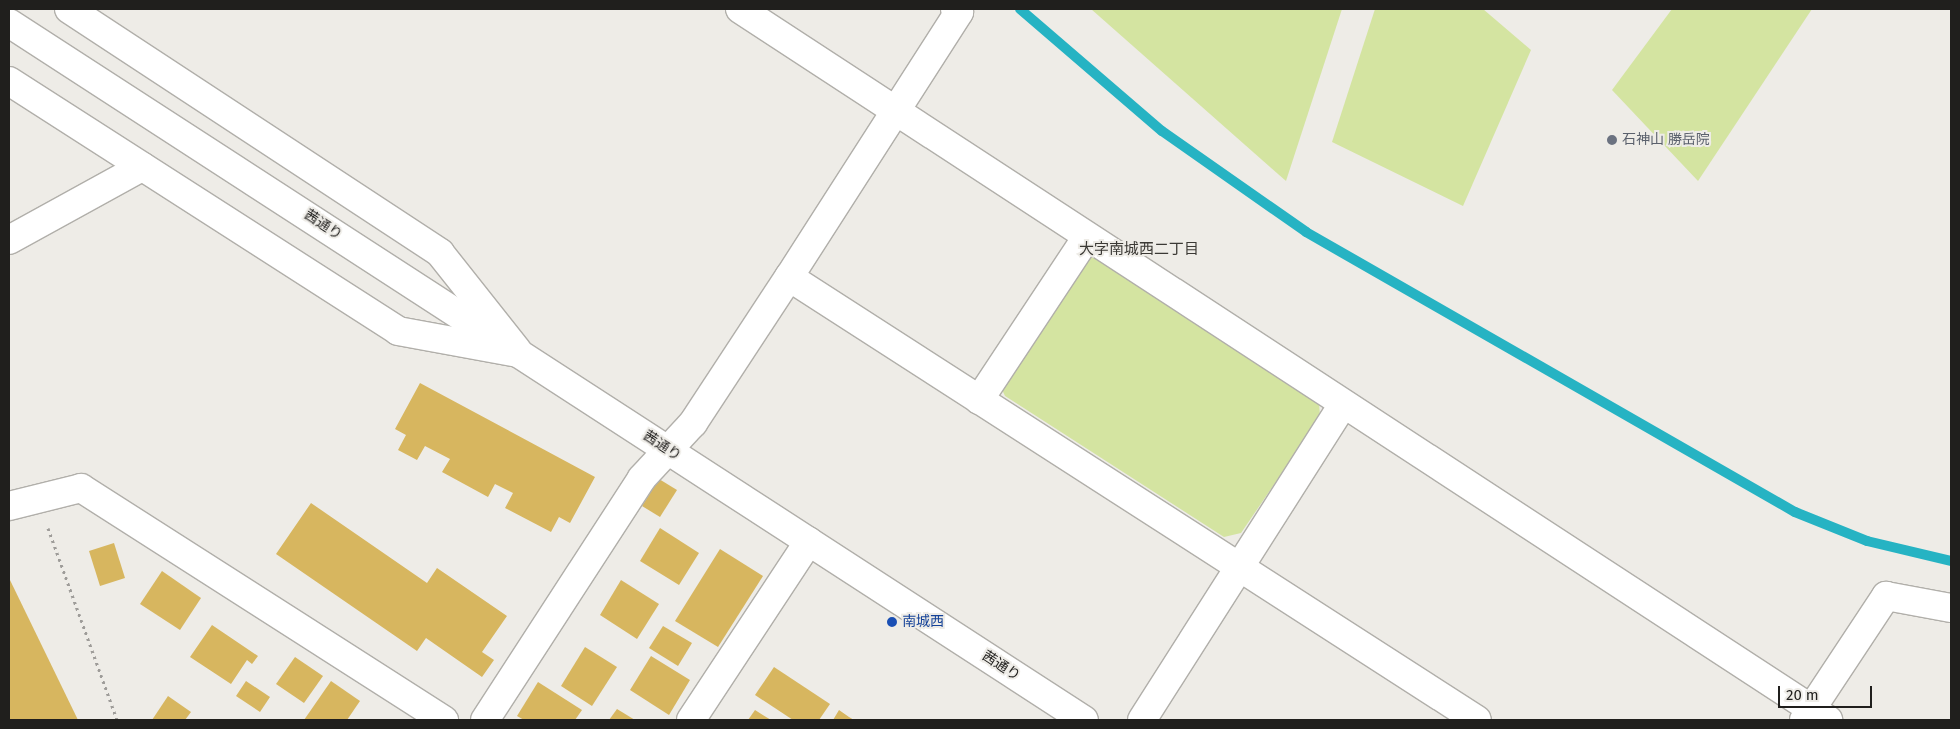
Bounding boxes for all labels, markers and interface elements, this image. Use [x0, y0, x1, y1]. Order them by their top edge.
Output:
place label: 石神山 勝岳院 [1622, 132, 1710, 148]
marker: 石神山 勝岳院 [1606, 134, 1618, 146]
street label: 茜通り [301, 207, 345, 243]
district label: 大字南城西二丁目 [1079, 241, 1199, 259]
street label: 茜通り [640, 428, 684, 464]
place label: 南城西 [902, 614, 944, 630]
marker: 南城西 [886, 616, 898, 628]
street label: 茜通り [979, 648, 1023, 684]
scale bar [1780, 676, 1874, 708]
text: 20 m [1786, 686, 1819, 704]

